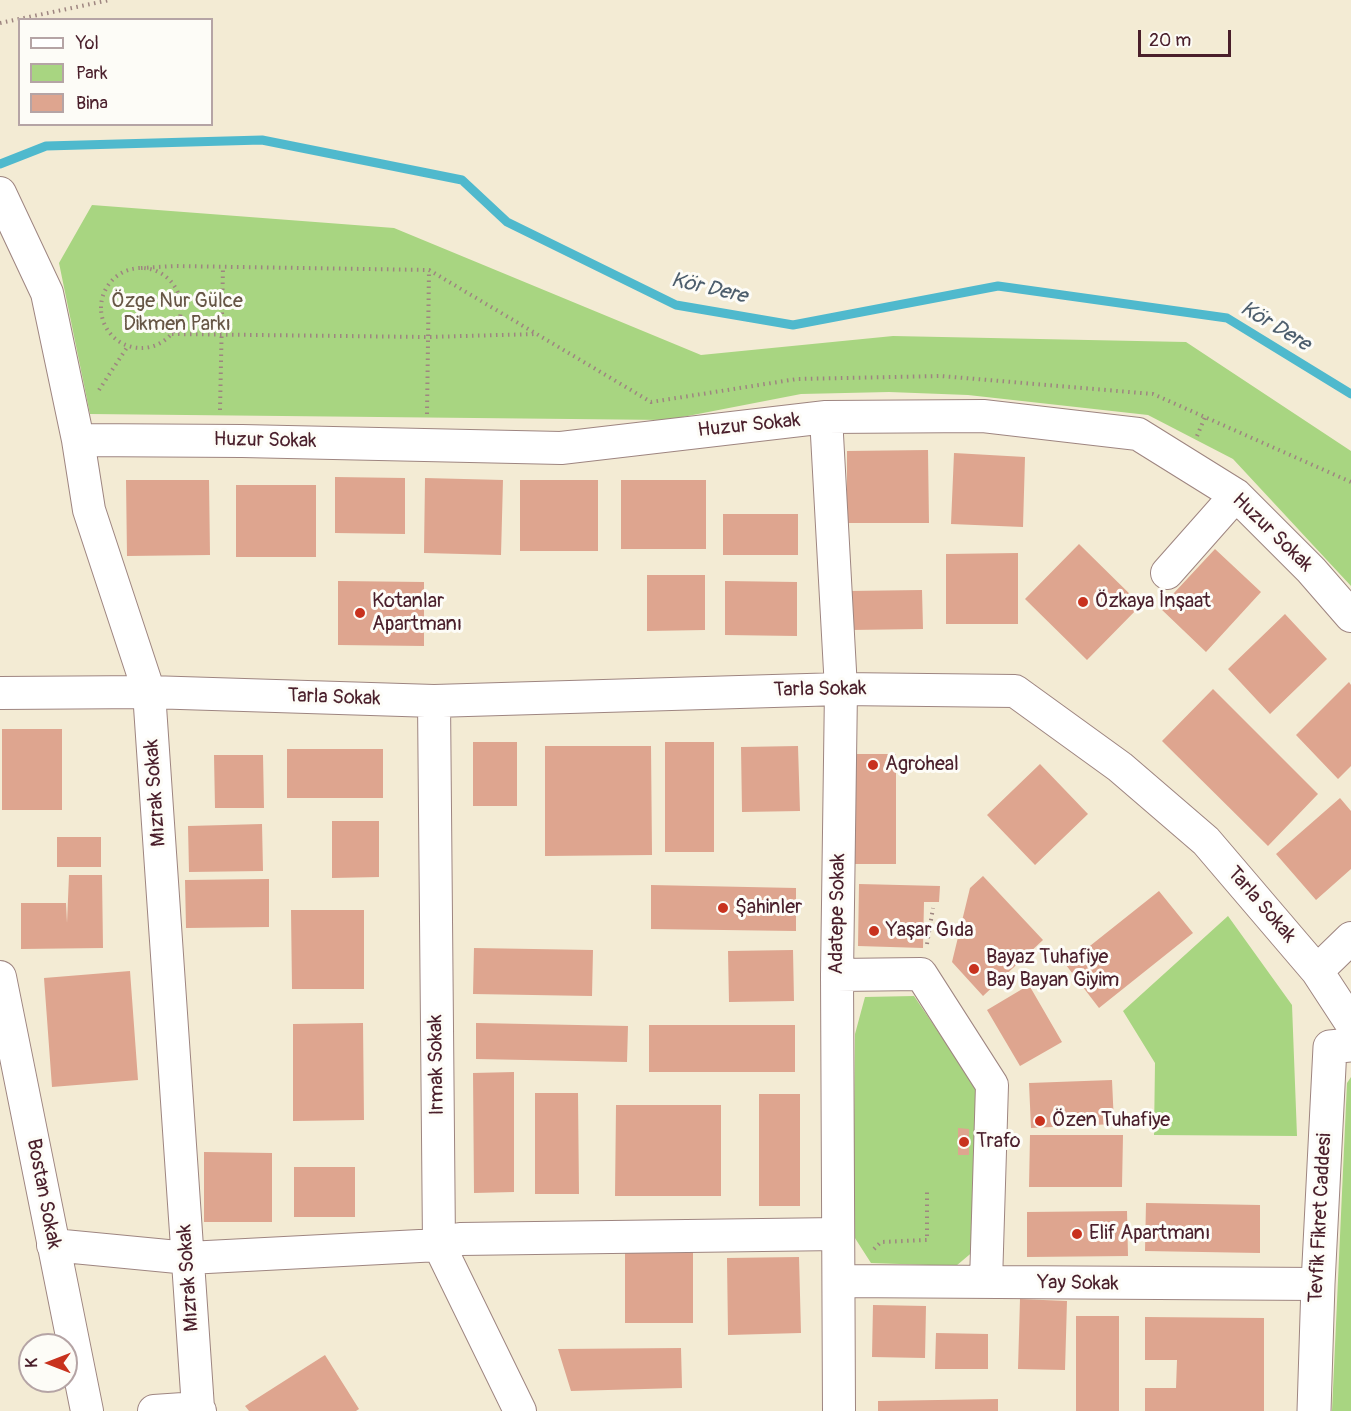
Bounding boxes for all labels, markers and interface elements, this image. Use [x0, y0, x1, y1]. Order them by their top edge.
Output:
legend [18, 18, 213, 126]
scale bar [1141, 18, 1234, 56]
text: 20 m [1149, 29, 1191, 52]
text: Yol [76, 32, 99, 55]
text: Park [76, 62, 108, 85]
text: Bina [76, 92, 108, 115]
water label: Kör Dere [669, 268, 749, 310]
park label: Özge Nur Gülce Dikmen Parkı [111, 290, 243, 337]
water label: Kör Dere [1235, 296, 1315, 358]
street label: Huzur Sokak [696, 409, 802, 443]
street label: Huzur Sokak [213, 428, 317, 454]
street label: Huzur Sokak [1227, 489, 1317, 577]
place label: Kotanlar Apartmanı [372, 590, 462, 637]
place label: Özkaya İnşaat [1095, 590, 1211, 614]
marker: Özkaya İnşaat [1076, 595, 1090, 609]
marker: Kotanlar Apartmanı [353, 606, 367, 620]
street label: Tarla Sokak [773, 677, 867, 703]
street label: Tarla Sokak [287, 684, 381, 712]
street label: Mızrak Sokak [140, 738, 172, 848]
place label: Agroheal [885, 753, 959, 777]
marker: Agroheal [866, 758, 880, 772]
street label: Adatepe Sokak [825, 853, 851, 975]
street label: Tarla Sokak [1221, 862, 1301, 948]
place label: Şahinler [735, 896, 802, 920]
marker: Şahinler [716, 901, 730, 915]
place label: Yaşar Gıda [886, 919, 974, 943]
marker: Yaşar Gıda [867, 924, 881, 938]
place label: Bayaz Tuhafiye Bay Bayan Giyim [986, 946, 1119, 993]
marker: Bayaz Tuhafiye Bay Bayan Giyim [967, 962, 981, 976]
street label: Irmak Sokak [424, 1014, 450, 1116]
place label: Özen Tuhafiye [1052, 1109, 1170, 1133]
marker: Özen Tuhafiye [1033, 1114, 1047, 1128]
place label: Trafo [976, 1130, 1021, 1154]
street label: Tevfik Fikret Caddesi [1305, 1133, 1337, 1303]
marker: Trafo [957, 1135, 971, 1149]
street label: Bostan Sokak [21, 1137, 65, 1251]
place label: Elif Apartmanı [1089, 1222, 1210, 1246]
street label: Mızrak Sokak [173, 1223, 205, 1333]
marker: Elif Apartmanı [1070, 1227, 1084, 1241]
street label: Yay Sokak [1037, 1271, 1119, 1297]
north arrow [18, 1333, 78, 1393]
text: K [22, 1358, 42, 1368]

